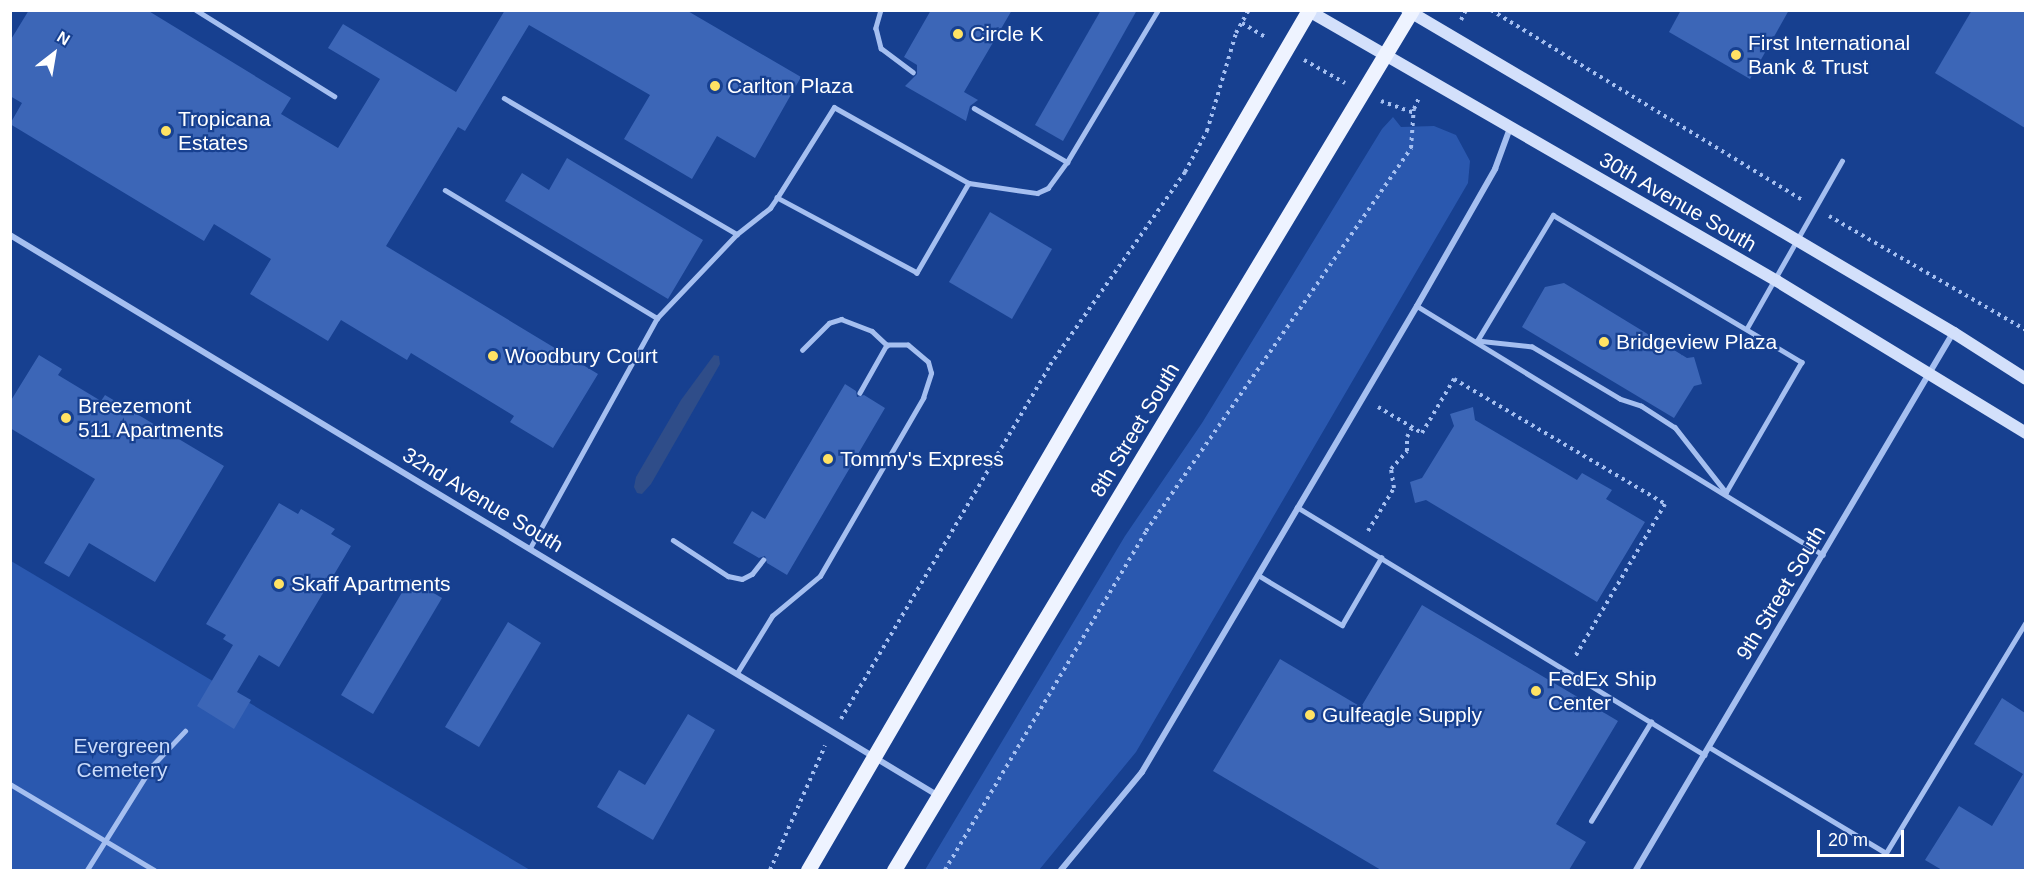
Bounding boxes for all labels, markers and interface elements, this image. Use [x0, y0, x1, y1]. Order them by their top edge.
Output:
place label: Circle K [970, 21, 1044, 47]
north arrow [24, 24, 84, 84]
marker: Circle K [951, 27, 965, 41]
text: N [54, 28, 73, 48]
place label: First International Bank & Trust [1748, 30, 1910, 80]
marker: First International Bank & Trust [1729, 48, 1743, 62]
place label: Carlton Plaza [727, 73, 853, 99]
marker: Carlton Plaza [708, 79, 722, 93]
place label: Tropicana Estates [178, 106, 271, 156]
marker: Tropicana Estates [159, 124, 173, 138]
street label: 30th Avenue South [1595, 147, 1761, 257]
place label: Bridgeview Plaza [1616, 329, 1777, 355]
marker: Bridgeview Plaza [1597, 335, 1611, 349]
place label: Woodbury Court [505, 343, 658, 369]
marker: Woodbury Court [486, 349, 500, 363]
street label: 8th Street South [1085, 358, 1185, 502]
place label: Breezemont 511 Apartments [78, 393, 225, 443]
marker: Breezemont 511 Apartments [59, 411, 73, 425]
street label: 32nd Avenue South [398, 442, 568, 558]
place label: Tommy's Express [840, 446, 1004, 472]
marker: Tommy's Express [821, 452, 835, 466]
street label: 9th Street South [1731, 521, 1831, 665]
place label: Skaff Apartments [291, 571, 452, 597]
marker: Skaff Apartments [272, 577, 286, 591]
place label: FedEx Ship Center [1548, 666, 1657, 716]
marker: FedEx Ship Center [1529, 684, 1543, 698]
place label: Gulfeagle Supply [1322, 702, 1482, 728]
marker: Gulfeagle Supply [1303, 708, 1317, 722]
park label: Evergreen Cemetery [74, 733, 170, 783]
scale bar [1820, 818, 1907, 856]
text: 20 m [1828, 830, 1868, 850]

